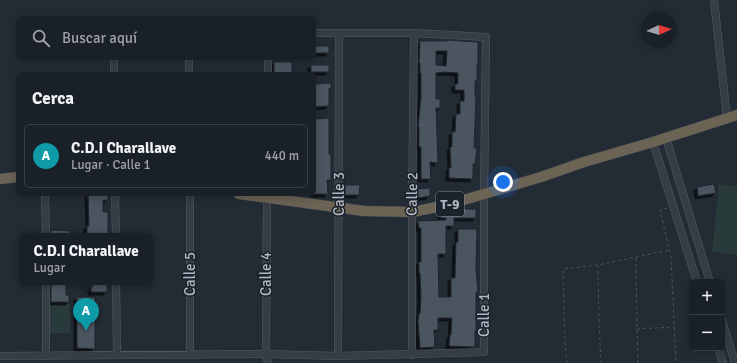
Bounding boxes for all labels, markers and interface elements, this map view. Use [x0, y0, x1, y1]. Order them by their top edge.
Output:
north arrow [641, 12, 677, 48]
search box [16, 16, 316, 60]
icon: search [30, 27, 52, 49]
text: Buscar aquí [62, 29, 137, 47]
text: Cerca [32, 88, 74, 109]
text: C.D.I Charallave [71, 139, 176, 157]
text: A [42, 148, 50, 164]
text: 440 m [265, 148, 299, 164]
text: Lugar · Calle 1 [71, 157, 151, 173]
street label: Calle 3 [330, 172, 348, 216]
street label: Calle 2 [403, 172, 421, 216]
your location [493, 172, 513, 192]
road number: T-9 [436, 192, 464, 216]
popup [19, 233, 153, 285]
text: C.D.I Charallave [33, 242, 139, 260]
street label: Calle 5 [181, 252, 199, 296]
street label: Calle 4 [257, 252, 275, 296]
text: Lugar [33, 260, 65, 276]
map controls [689, 279, 725, 351]
button: + [689, 279, 725, 315]
street label: Calle 1 [475, 293, 493, 337]
pin: A [73, 298, 99, 331]
button: − [689, 315, 725, 351]

